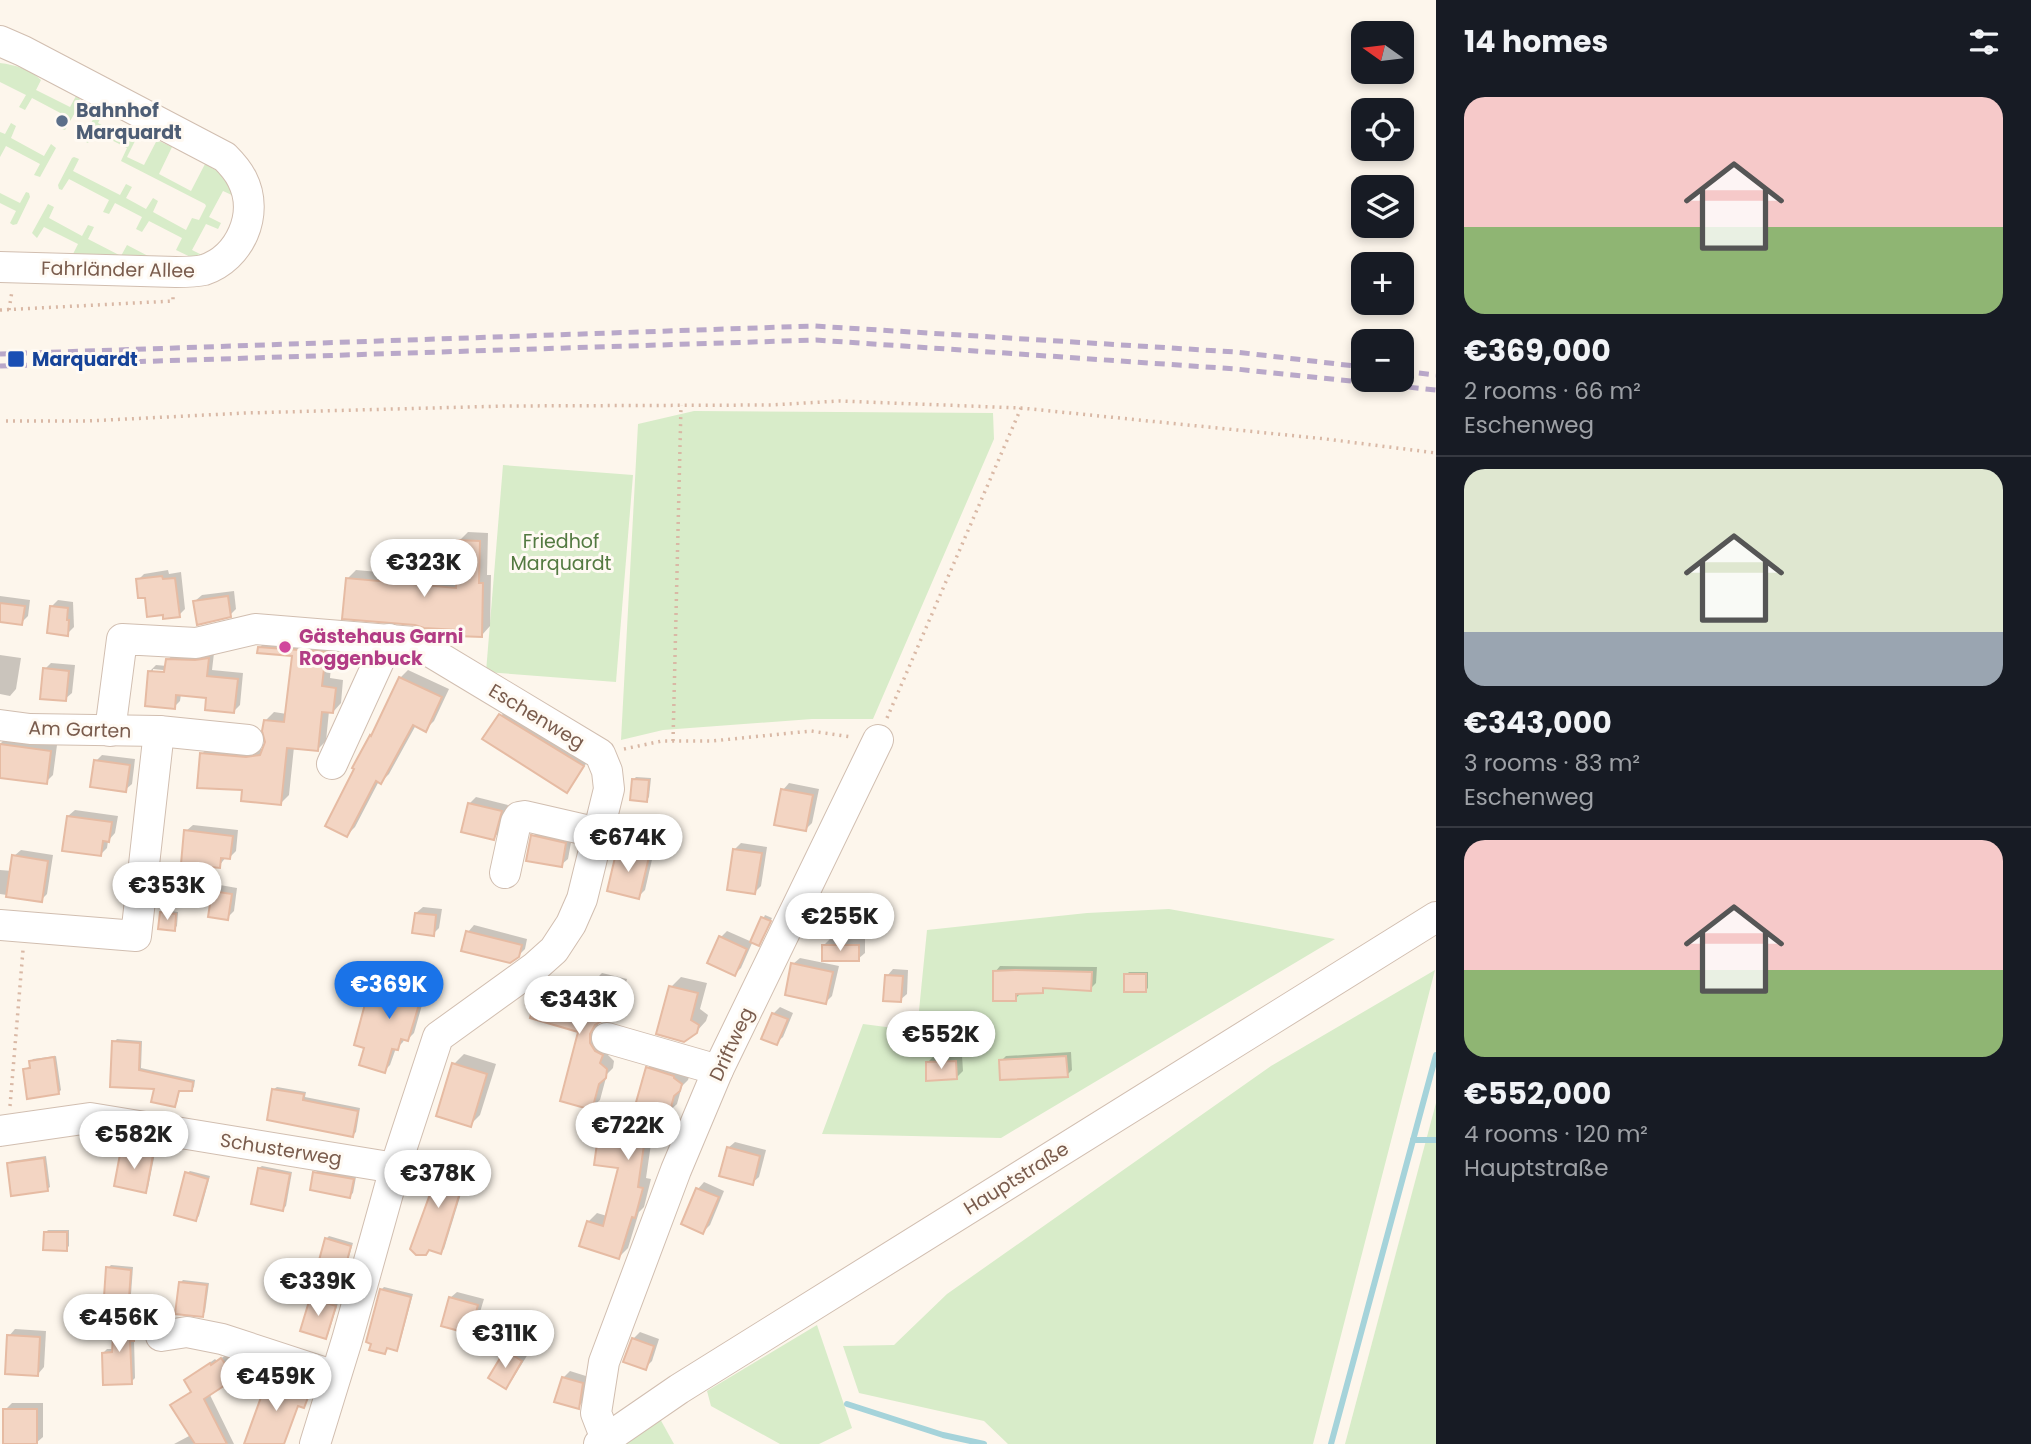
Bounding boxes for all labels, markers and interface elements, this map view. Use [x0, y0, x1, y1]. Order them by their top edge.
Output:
text: 14 homes [1464, 20, 1608, 63]
north arrow [1351, 21, 1414, 84]
map controls [1351, 21, 1414, 392]
icon: filters [1965, 23, 2003, 61]
place label: Bahnhof Marquardt [76, 97, 182, 146]
button: locate [1351, 98, 1414, 161]
marker: Bahnhof Marquardt [54, 113, 70, 129]
icon: home [1671, 143, 1797, 269]
button: layers [1351, 175, 1414, 238]
button: + [1351, 252, 1414, 315]
street label: Fahrländer Allee [41, 255, 195, 284]
button: − [1351, 329, 1414, 392]
text: €369,000 [1464, 329, 1611, 372]
place label: Marquardt [32, 346, 138, 373]
marker: Marquardt [6, 349, 26, 369]
text: 2 rooms · 66 m² [1464, 375, 1641, 407]
text: Eschenweg [1464, 409, 1594, 441]
icon: home [1671, 515, 1797, 641]
park label: Friedhof Marquardt [511, 528, 612, 577]
pin: €323K [375, 540, 473, 599]
text: €323K [386, 546, 462, 578]
place label: Gästehaus Garni Roggenbuck [299, 623, 463, 672]
marker: Gästehaus Garni Roggenbuck [277, 639, 293, 655]
street label: Eschenweg [484, 677, 590, 756]
text: €343,000 [1464, 701, 1612, 744]
street label: Am Garten [28, 714, 132, 745]
text: 3 rooms · 83 m² [1464, 747, 1640, 779]
text: Eschenweg [1464, 781, 1594, 813]
pin: €674K [579, 814, 677, 874]
text: €674K [590, 821, 666, 853]
pin: €353K [118, 862, 216, 922]
text: €353K [128, 869, 206, 901]
icon: home [1671, 886, 1797, 1012]
pin: €255K [791, 894, 889, 953]
text: €255K [801, 900, 879, 932]
pin: €369K [340, 962, 438, 1021]
text: €369K [350, 968, 428, 1000]
pin: €343K [530, 976, 628, 1036]
text: €343K [540, 983, 618, 1015]
street label: Driftweg [703, 1003, 760, 1086]
pin: €552K [892, 1012, 990, 1071]
text: €552K [902, 1018, 980, 1050]
text: €552,000 [1464, 1072, 1611, 1115]
pin: €722K [579, 1102, 677, 1162]
text: €722K [592, 1109, 664, 1141]
pin: €582K [85, 1112, 183, 1171]
text: €582K [95, 1118, 173, 1150]
text: 4 rooms · 120 m² [1464, 1118, 1648, 1150]
street label: Schusterweg [218, 1127, 344, 1172]
street label: Hauptstraße [958, 1135, 1074, 1222]
pin: €378K [389, 1150, 487, 1210]
text: Hauptstraße [1464, 1152, 1609, 1184]
text: €378K [400, 1157, 476, 1189]
pin: €339K [269, 1258, 367, 1318]
text: €339K [280, 1265, 356, 1297]
pin: €456K [70, 1294, 168, 1354]
text: €456K [79, 1301, 159, 1333]
pin: €311K [456, 1310, 554, 1370]
text: €311K [472, 1317, 538, 1349]
pin: €459K [227, 1354, 325, 1413]
text: €459K [236, 1360, 316, 1392]

